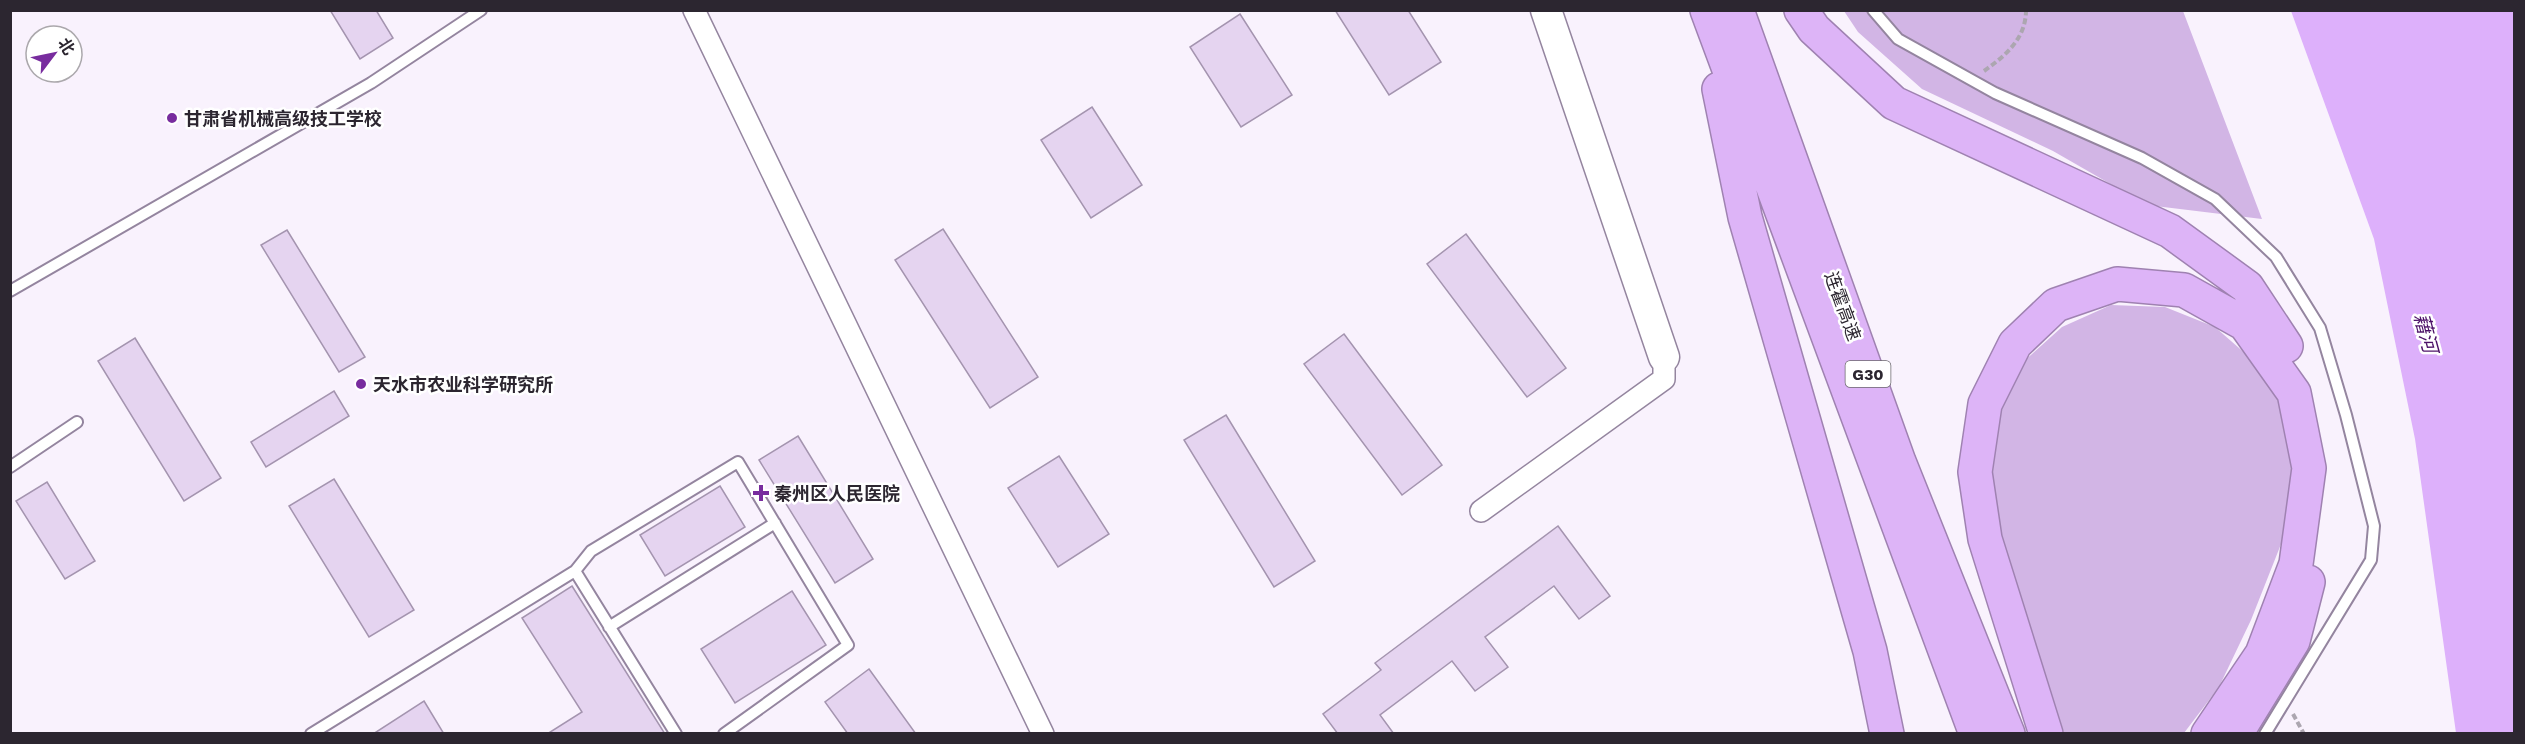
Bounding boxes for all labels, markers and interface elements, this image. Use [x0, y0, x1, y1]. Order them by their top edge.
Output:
north arrow [24, 24, 84, 84]
text: 北 [54, 34, 79, 58]
place label: 甘肃省机械高级技工学校 [184, 108, 382, 129]
marker: 甘肃省机械高级技工学校 [165, 111, 179, 125]
street label: 连霍高速 [1821, 269, 1865, 343]
water label: 藉河 [2409, 311, 2444, 359]
road number: G30 [1846, 361, 1890, 387]
place label: 天水市农业科学研究所 [373, 374, 553, 395]
marker: 天水市农业科学研究所 [354, 377, 368, 391]
place label: 秦州区人民医院 [774, 483, 900, 504]
marker: 秦州区人民医院 [752, 484, 770, 502]

